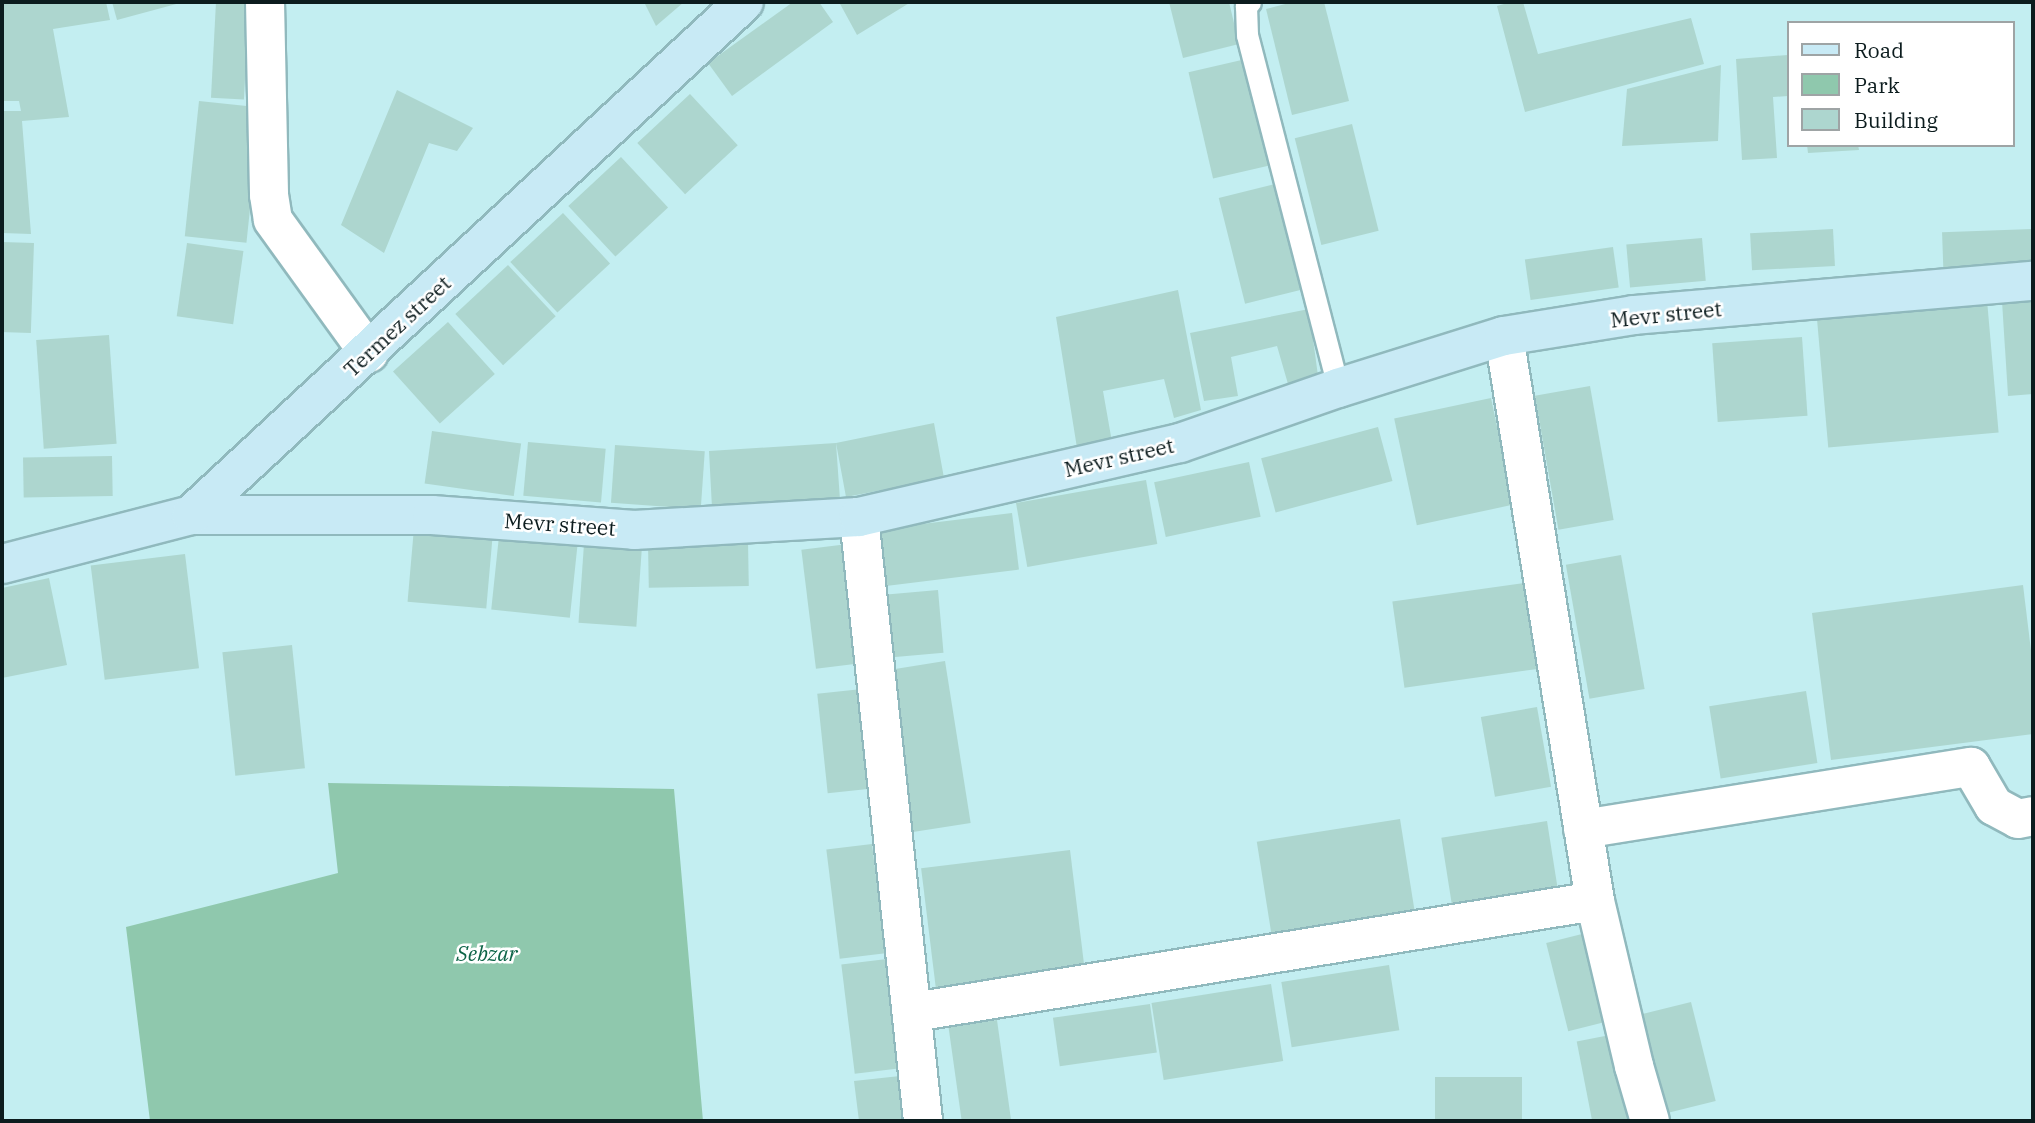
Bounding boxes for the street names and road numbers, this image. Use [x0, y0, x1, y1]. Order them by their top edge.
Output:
street label: Termez street [338, 270, 456, 382]
street label: Mevr street [1609, 296, 1723, 332]
street label: Mevr street [1062, 432, 1176, 482]
street label: Mevr street [503, 508, 617, 540]

